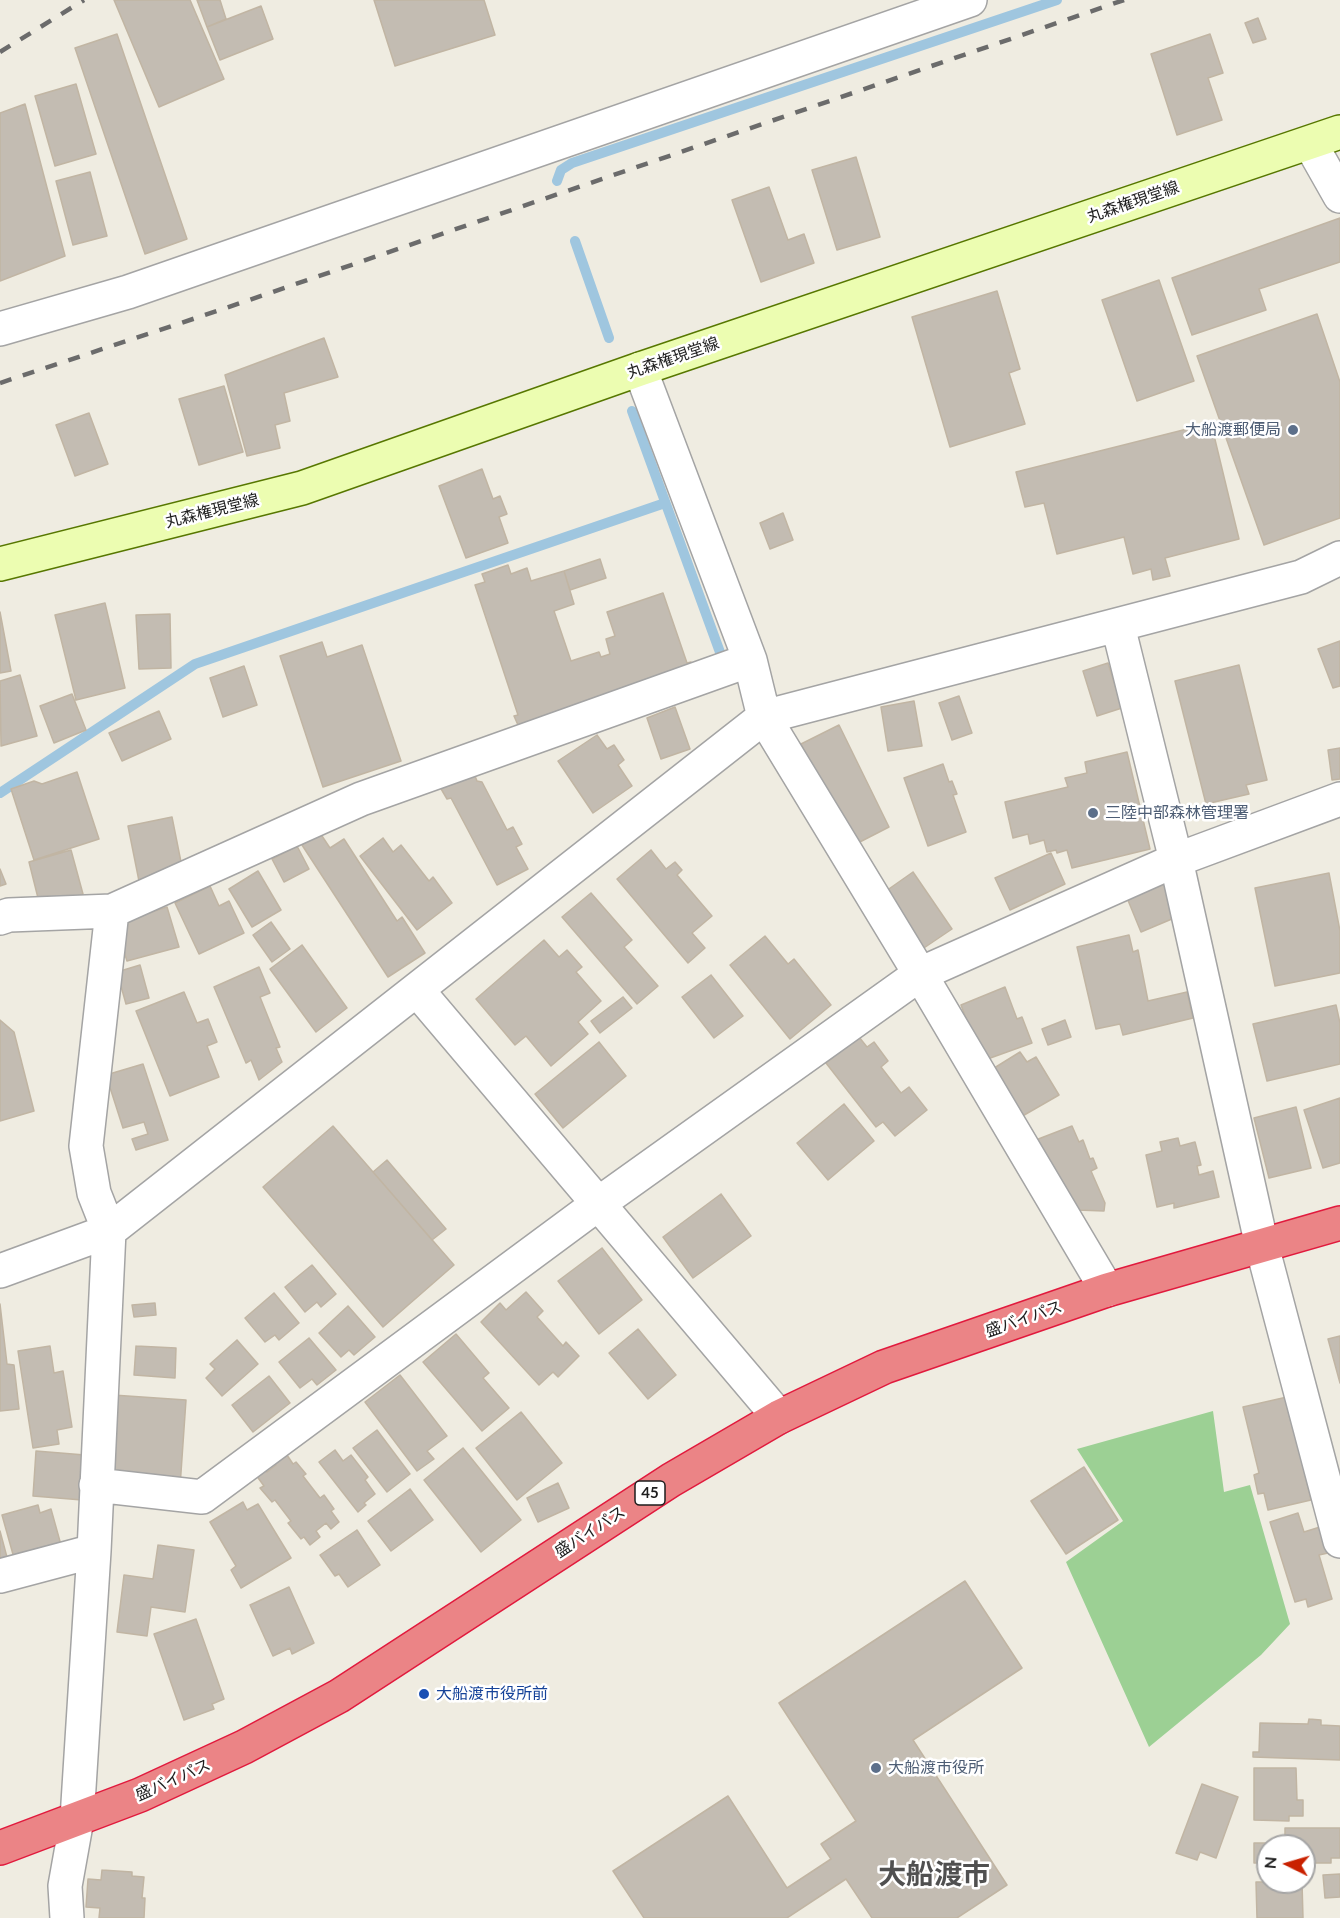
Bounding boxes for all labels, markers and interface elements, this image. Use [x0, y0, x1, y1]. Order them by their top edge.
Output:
street label: 丸森権現堂線 [1084, 177, 1182, 227]
street label: 丸森権現堂線 [624, 333, 722, 383]
place label: 大船渡郵便局 [1185, 420, 1281, 440]
marker: 大船渡郵便局 [1286, 423, 1300, 437]
street label: 丸森権現堂線 [163, 490, 261, 532]
place label: 三陸中部森林管理署 [1105, 803, 1249, 823]
marker: 三陸中部森林管理署 [1086, 806, 1100, 820]
street label: 盛バイパス [983, 1297, 1065, 1341]
road number: 45 [635, 1481, 665, 1505]
street label: 盛バイパス [551, 1502, 629, 1562]
place label: 大船渡市役所前 [436, 1684, 548, 1704]
marker: 大船渡市役所前 [417, 1687, 431, 1701]
street label: 盛バイパス [133, 1755, 213, 1805]
place label: 大船渡市役所 [888, 1758, 984, 1778]
marker: 大船渡市役所 [869, 1761, 883, 1775]
north arrow [1256, 1834, 1316, 1894]
text: N [1260, 1856, 1280, 1870]
district label: 大船渡市 [878, 1858, 990, 1892]

